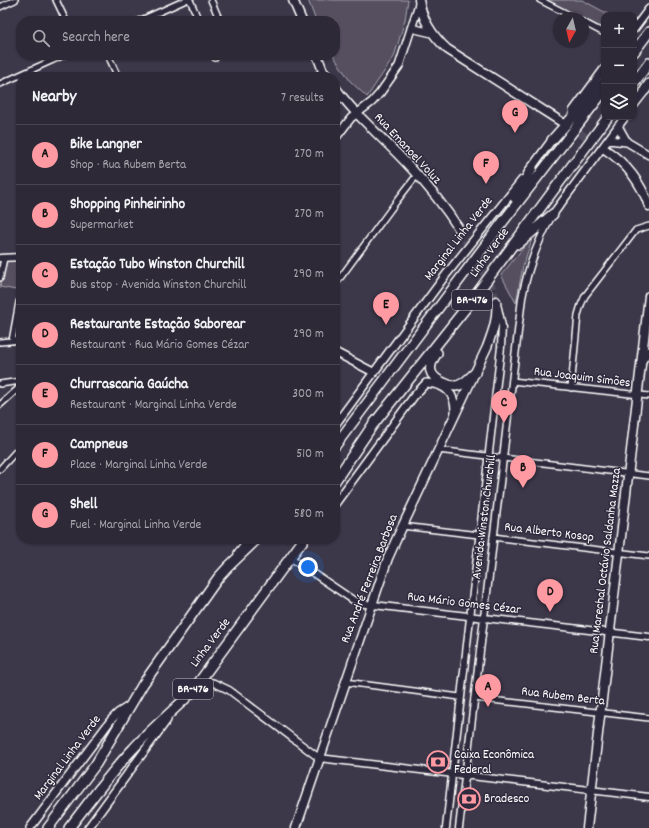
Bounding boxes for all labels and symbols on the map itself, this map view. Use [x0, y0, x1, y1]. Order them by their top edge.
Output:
north arrow [553, 12, 589, 48]
pin: G [502, 100, 528, 133]
street label: Rua Emanoel Voluz [369, 109, 445, 189]
pin: F [473, 151, 499, 184]
street label: Marginal Linha Verde [421, 194, 497, 284]
street label: Linha Verde [467, 225, 513, 281]
road number: BR-476 [452, 290, 492, 310]
pin: E [373, 292, 399, 325]
street label: Rua Joaquim Simões [533, 363, 631, 393]
pin: C [491, 390, 517, 423]
street label: Avenida Winston Churchill [468, 454, 502, 580]
pin: B [510, 455, 536, 488]
street label: Rua Marechal Octávio Saldanha Mazza [585, 466, 627, 655]
street label: Rua André Ferreira Barbosa [337, 511, 404, 646]
street label: Rua Alberto Kosop [503, 518, 595, 548]
your location [298, 557, 318, 577]
pin: D [537, 579, 563, 612]
street label: Rua Mário Gomes Cézar [406, 588, 522, 620]
street label: Linha Verde [186, 614, 236, 672]
pin: A [475, 674, 501, 707]
road number: BR-476 [173, 679, 213, 699]
street label: Rua Rubem Berta [520, 682, 607, 712]
street label: Marginal Linha Verde [30, 711, 106, 805]
place label: Caixa Econômica Federal [454, 746, 535, 780]
bank icon: Caixa Econômica Federal [425, 749, 451, 775]
bank icon: Bradesco [456, 786, 482, 812]
place label: Bradesco [484, 790, 530, 809]

